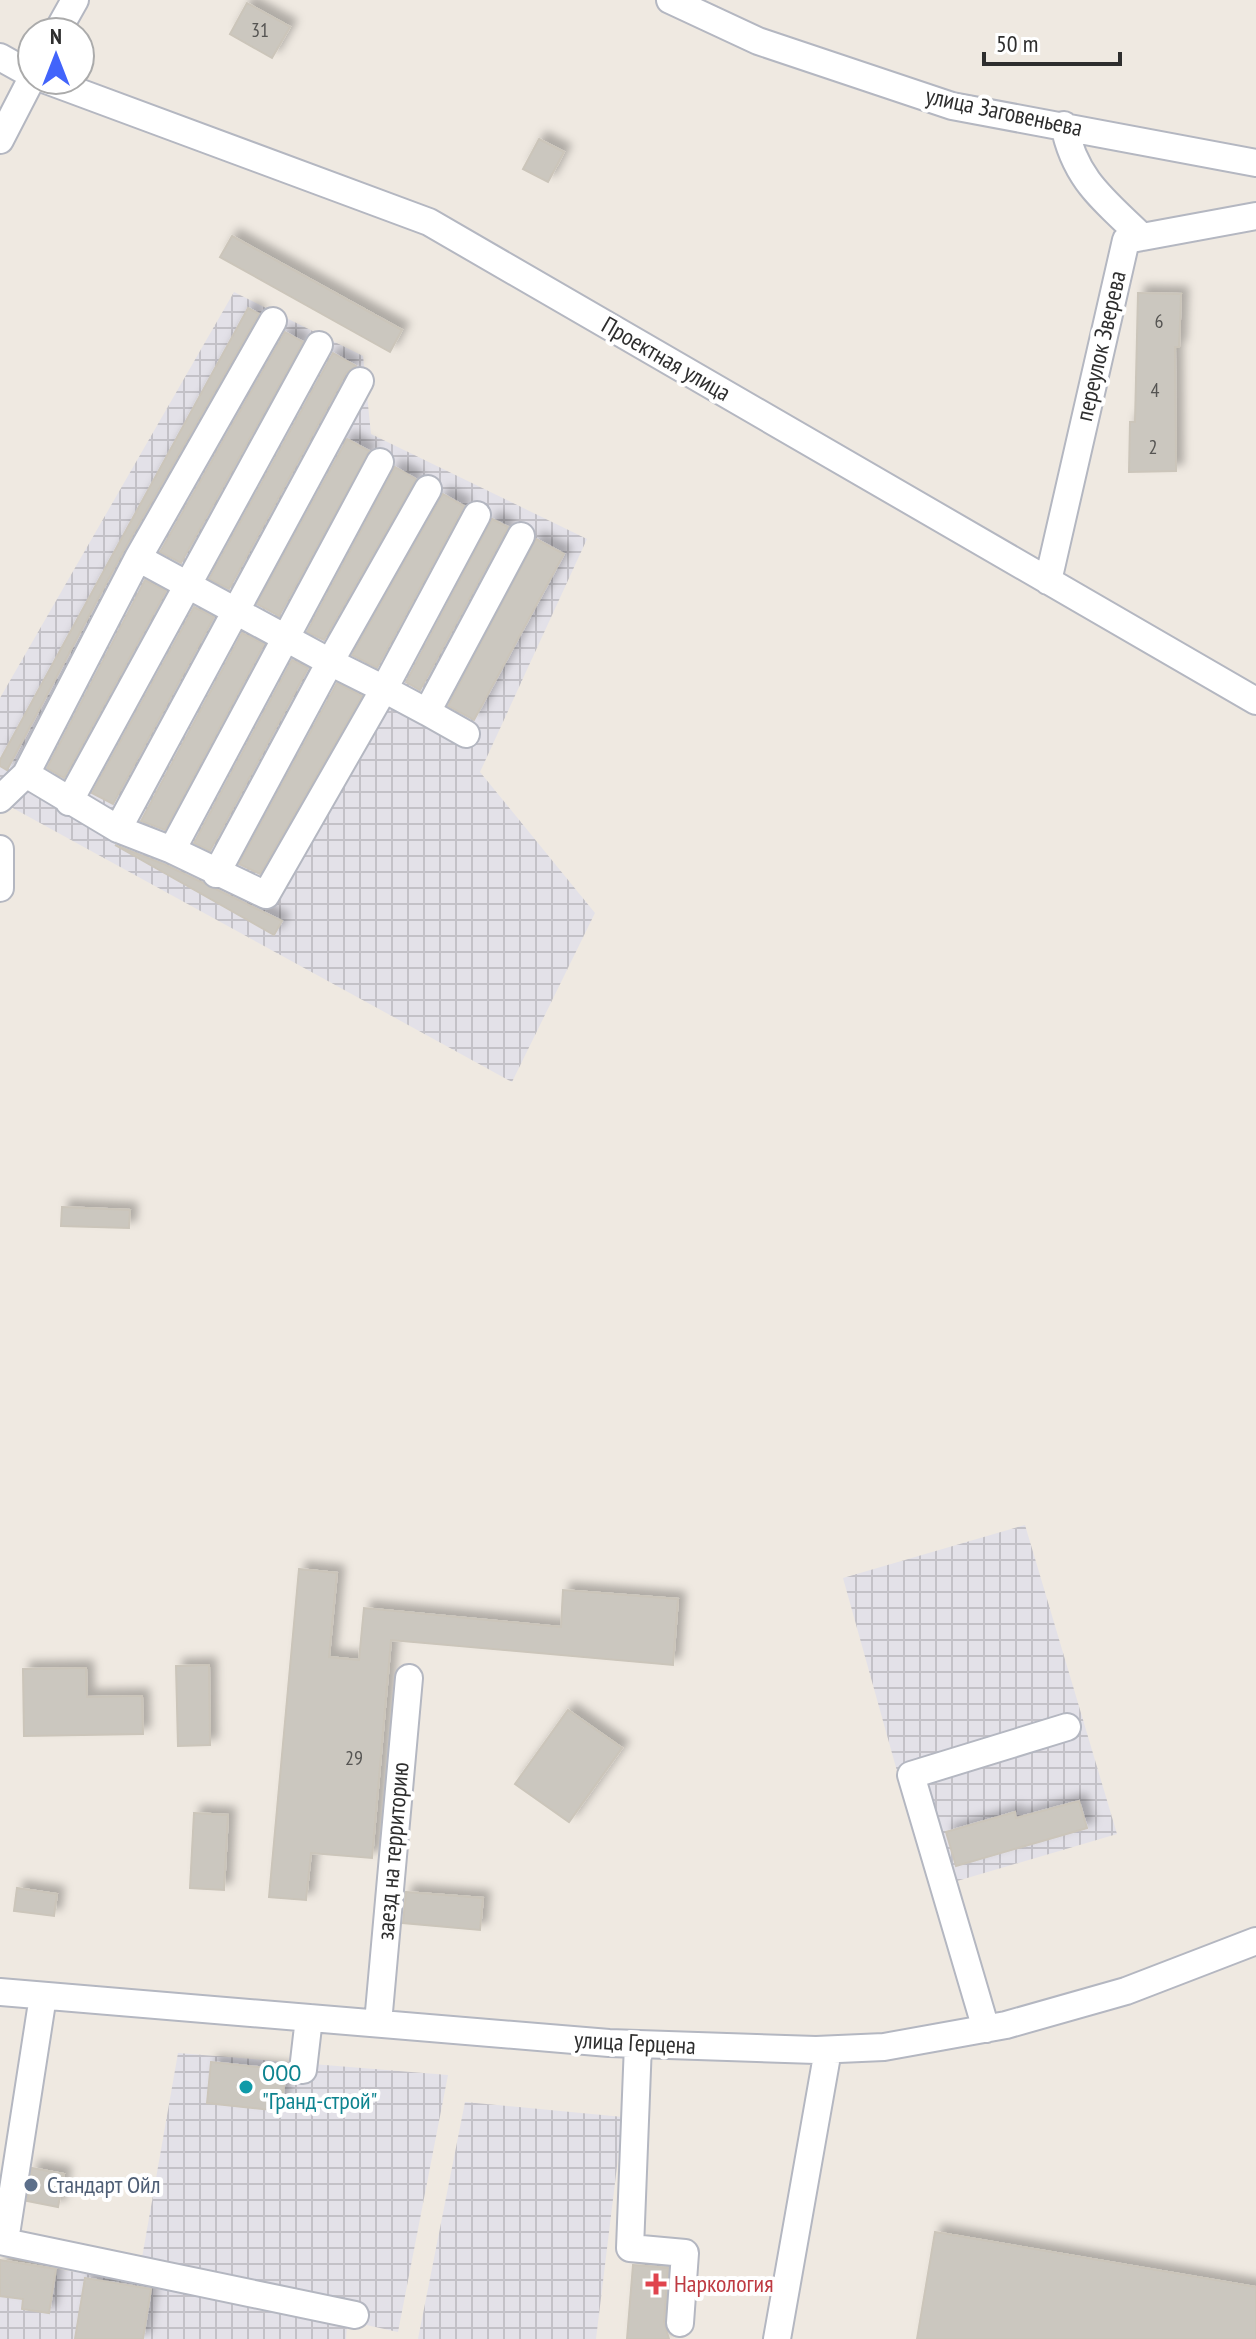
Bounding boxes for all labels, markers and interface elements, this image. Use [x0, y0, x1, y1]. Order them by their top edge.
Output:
north arrow [16, 16, 96, 96]
scale bar [984, 16, 1120, 66]
house number: 31 [251, 17, 269, 43]
text: N [50, 22, 62, 50]
text: 50 m [996, 28, 1038, 59]
street label: улица Заговеньева [923, 80, 1085, 143]
street label: переулок Зверева [1068, 268, 1133, 424]
house number: 6 [1155, 308, 1164, 334]
street label: Проектная улица [596, 309, 736, 408]
house number: 4 [1151, 377, 1160, 403]
house number: 2 [1149, 434, 1158, 460]
house number: 29 [345, 1745, 363, 1771]
street label: заезд на территорию [369, 1761, 416, 1941]
street label: улица Герцена [573, 2024, 697, 2061]
place label: ООО "Гранд-строй" [262, 2057, 377, 2116]
marker: ООО "Гранд-строй" [237, 2078, 255, 2096]
place label: Стандарт Ойл [47, 2169, 160, 2200]
marker: Стандарт Ойл [22, 2176, 40, 2194]
place label: Наркология [674, 2268, 773, 2299]
marker: Наркология [645, 2273, 667, 2295]

